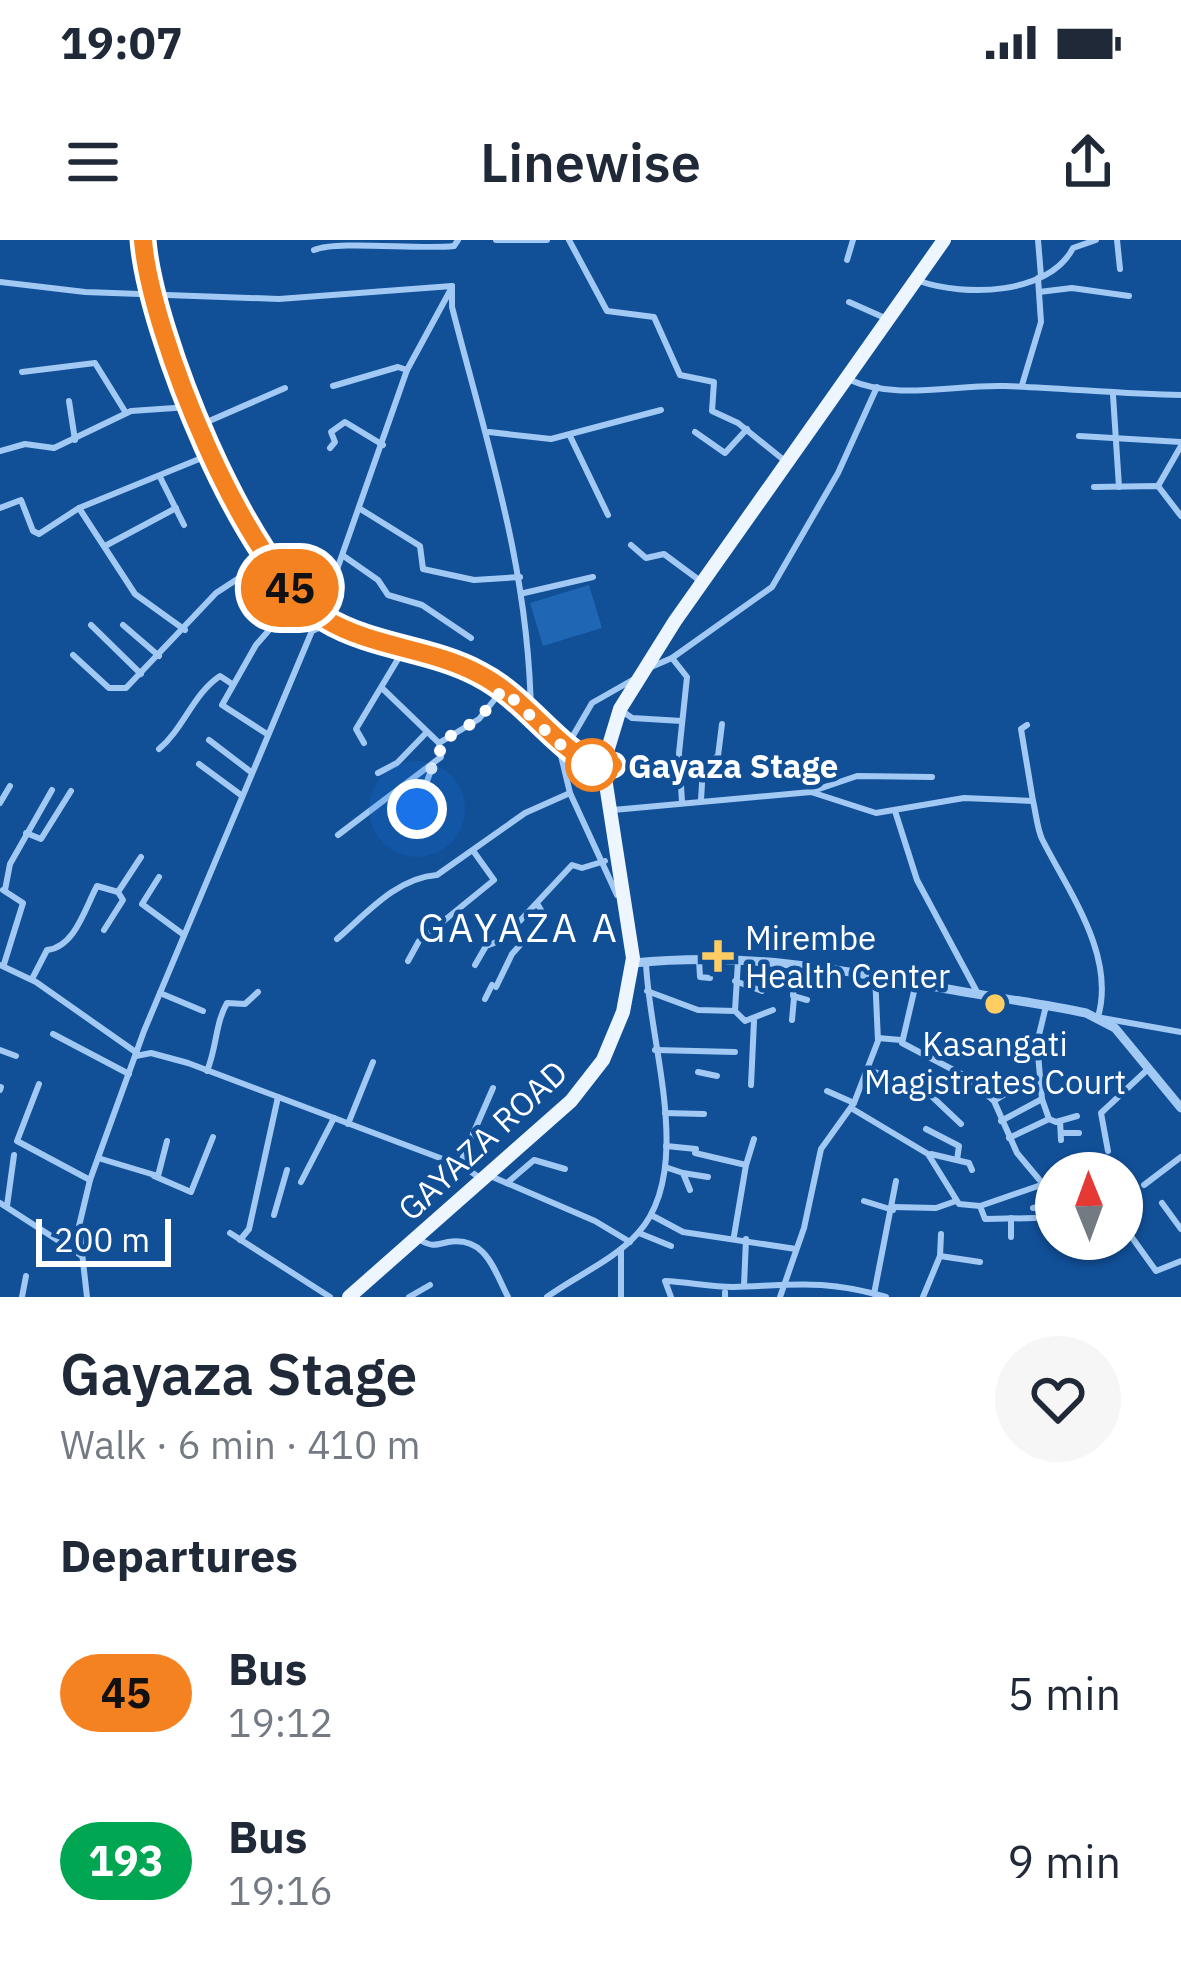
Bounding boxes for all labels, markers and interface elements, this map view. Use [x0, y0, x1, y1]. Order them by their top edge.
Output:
text: 19:07 [60, 13, 183, 71]
text: Linewise [480, 127, 701, 197]
icon: menu [60, 129, 126, 195]
icon: share [1055, 129, 1121, 195]
line badge: 45 [236, 549, 344, 627]
text: 45 [265, 560, 315, 615]
marker: Gayaza Stage [567, 740, 617, 790]
place label: Gayaza Stage [628, 744, 838, 787]
your location [387, 779, 447, 839]
district label: GAYAZA A [418, 902, 620, 953]
place label: Mirembe Health Center [745, 916, 950, 997]
marker: Mirembe Health Center [702, 940, 734, 972]
marker: Kasangati Magistrates Court [982, 991, 1008, 1017]
place label: Kasangati Magistrates Court [864, 1022, 1126, 1103]
street label: GAYAZA ROAD [388, 1051, 576, 1229]
north arrow [1035, 1152, 1143, 1260]
map controls [1035, 1152, 1143, 1260]
scale bar [36, 1213, 171, 1266]
text: 200 m [54, 1218, 150, 1261]
button: heart [995, 1336, 1121, 1462]
text: Gayaza Stage [60, 1337, 417, 1411]
text: Walk · 6 min · 410 m [60, 1419, 421, 1470]
text: Departures [60, 1526, 298, 1584]
text: Bus [228, 1639, 308, 1697]
text: 5 min [1007, 1664, 1121, 1722]
text: 45 [101, 1665, 151, 1720]
text: 19:12 [228, 1697, 333, 1748]
text: Bus [228, 1807, 308, 1865]
text: 9 min [1007, 1832, 1121, 1890]
text: 193 [88, 1833, 164, 1888]
text: 19:16 [228, 1865, 333, 1916]

